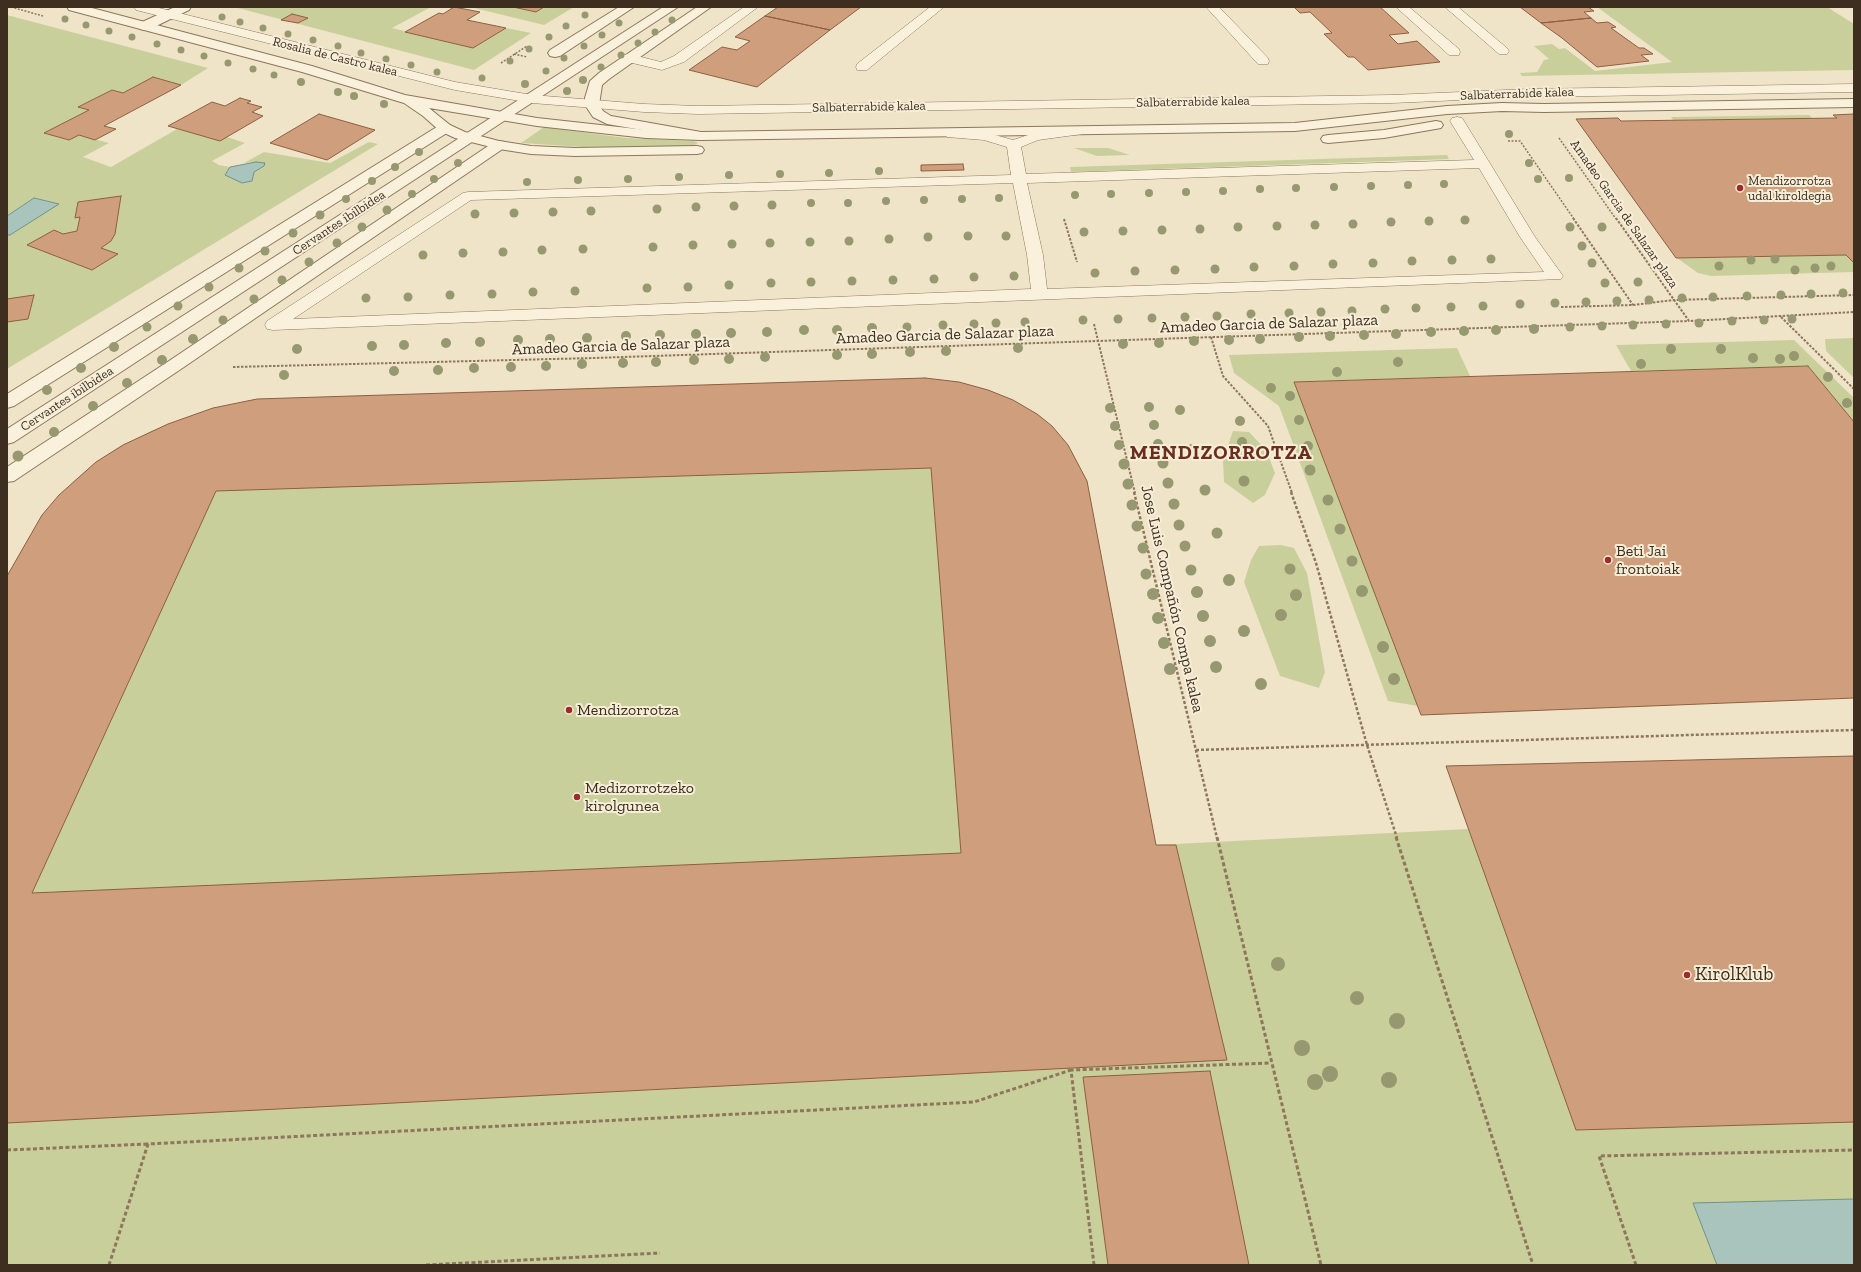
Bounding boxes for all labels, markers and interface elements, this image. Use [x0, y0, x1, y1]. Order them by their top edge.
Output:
street label: Rosalia de Castro kalea [271, 34, 399, 80]
street label: Salbaterrabide kalea [1460, 84, 1574, 104]
street label: Salbaterrabide kalea [1136, 93, 1250, 111]
street label: Salbaterrabide kalea [812, 98, 926, 116]
street label: Amadeo Garcia de Salazar plaza [1567, 137, 1681, 291]
place label: Mendizorrotza udal kiroldegia [1748, 173, 1831, 204]
marker: Mendizorrotza udal kiroldegia [1735, 183, 1745, 193]
street label: Cervantes ibilbidea [290, 187, 388, 259]
street label: Amadeo Garcia de Salazar plaza [1160, 311, 1378, 337]
street label: Amadeo Garcia de Salazar plaza [836, 322, 1054, 348]
street label: Amadeo Garcia de Salazar plaza [512, 333, 730, 359]
street label: Cervantes ibilbidea [18, 363, 116, 435]
district label: MENDIZORROTZA [1130, 441, 1312, 465]
street label: Jose Luis Compañón Compa kalea [1136, 483, 1208, 715]
place label: Beti Jai frontoiak [1616, 541, 1680, 579]
marker: Beti Jai frontoiak [1603, 555, 1613, 565]
place label: Mendizorrotza [577, 700, 679, 720]
marker: Mendizorrotza [564, 705, 574, 715]
place label: Medizorrotzeko kirolgunea [585, 778, 694, 816]
marker: Medizorrotzeko kirolgunea [572, 792, 582, 802]
place label: KirolKlub [1695, 964, 1773, 986]
marker: KirolKlub [1682, 970, 1692, 980]

